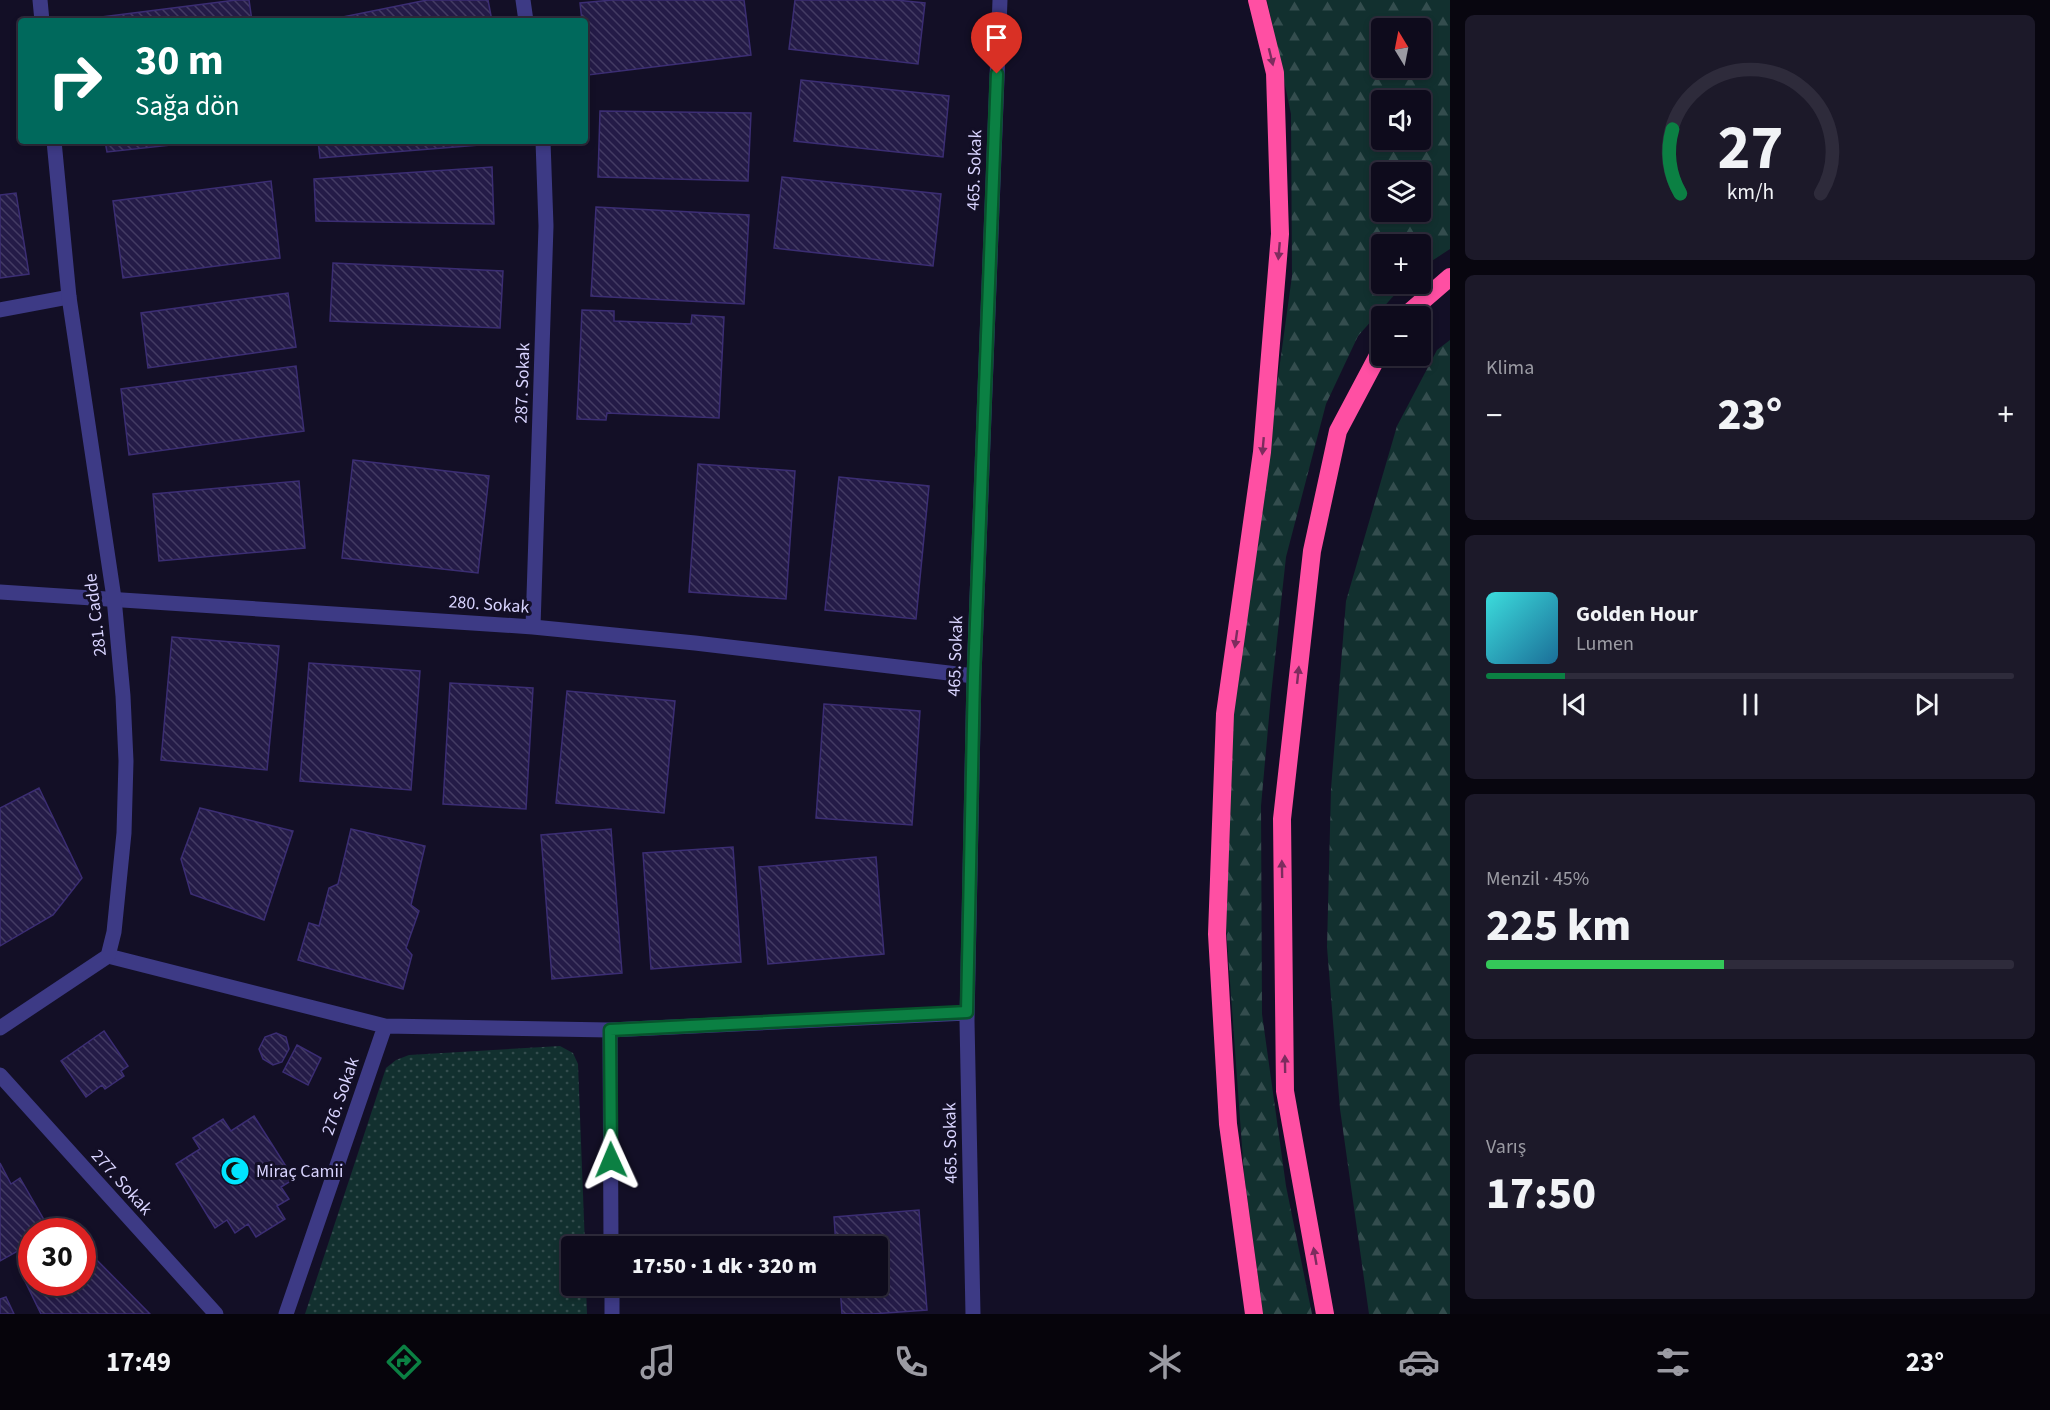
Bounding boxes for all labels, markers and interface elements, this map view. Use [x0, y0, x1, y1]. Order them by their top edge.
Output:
pin [971, 12, 1022, 74]
north arrow [1371, 18, 1431, 78]
map controls [1371, 18, 1431, 366]
icon: arrive [980, 21, 1013, 54]
text: 30 m [135, 31, 224, 91]
icon: right [36, 42, 114, 120]
one-way arrow [1267, 48, 1277, 66]
text: Sağa dön [135, 87, 240, 126]
button: sound [1371, 90, 1431, 150]
text: 27 [1717, 105, 1783, 194]
street label: 465. Sokak [961, 129, 988, 211]
button: layers [1371, 162, 1431, 222]
text: km/h [1726, 178, 1774, 209]
button: + [1371, 234, 1431, 294]
one-way arrow [1274, 242, 1284, 261]
button: − [1371, 306, 1431, 366]
street label: 287. Sokak [509, 342, 536, 424]
text: Klima [1486, 354, 1534, 382]
text: 23° [1718, 383, 1782, 447]
text: − [1486, 392, 1502, 439]
text: + [1998, 392, 2014, 439]
one-way arrow [1258, 436, 1268, 455]
street label: 281. Cadde [78, 572, 113, 658]
street label: 280. Sokak [448, 589, 530, 620]
text: Golden Hour [1576, 598, 1698, 630]
street label: 465. Sokak [942, 615, 969, 697]
one-way arrow [1231, 629, 1240, 648]
text: Lumen [1576, 630, 1634, 658]
one-way arrow [1293, 665, 1303, 684]
icon: previous [1558, 688, 1591, 721]
icon: pause [1734, 688, 1767, 721]
icon: next [1910, 688, 1943, 721]
one-way arrow [1278, 860, 1287, 879]
text: Menzil · 45% [1486, 865, 1589, 893]
text: 225 km [1486, 894, 1631, 958]
street label: 276. Sokak [315, 1054, 366, 1139]
one-way arrow [1280, 1055, 1290, 1074]
street label: 465. Sokak [937, 1102, 964, 1184]
position arrow [579, 1128, 643, 1192]
text: Varış [1486, 1133, 1526, 1161]
street label: 277. Sokak [85, 1144, 158, 1221]
mosque icon: Miraç Camii [219, 1155, 251, 1187]
place label: Miraç Camii [256, 1159, 343, 1184]
text: 17:50 [1486, 1162, 1596, 1226]
speed limit sign: 30 [18, 1218, 96, 1296]
one-way arrow [1310, 1247, 1319, 1266]
text: 17:50 · 1 dk · 320 m [632, 1250, 817, 1282]
icon: directions [383, 1341, 425, 1383]
icon: music [637, 1341, 679, 1383]
icon: phone [890, 1341, 932, 1383]
icon: climate [1144, 1341, 1186, 1383]
icon: car [1398, 1341, 1440, 1383]
icon: filters [1652, 1341, 1694, 1383]
text: 17:49 [106, 1343, 171, 1382]
text: 23° [1906, 1343, 1944, 1382]

